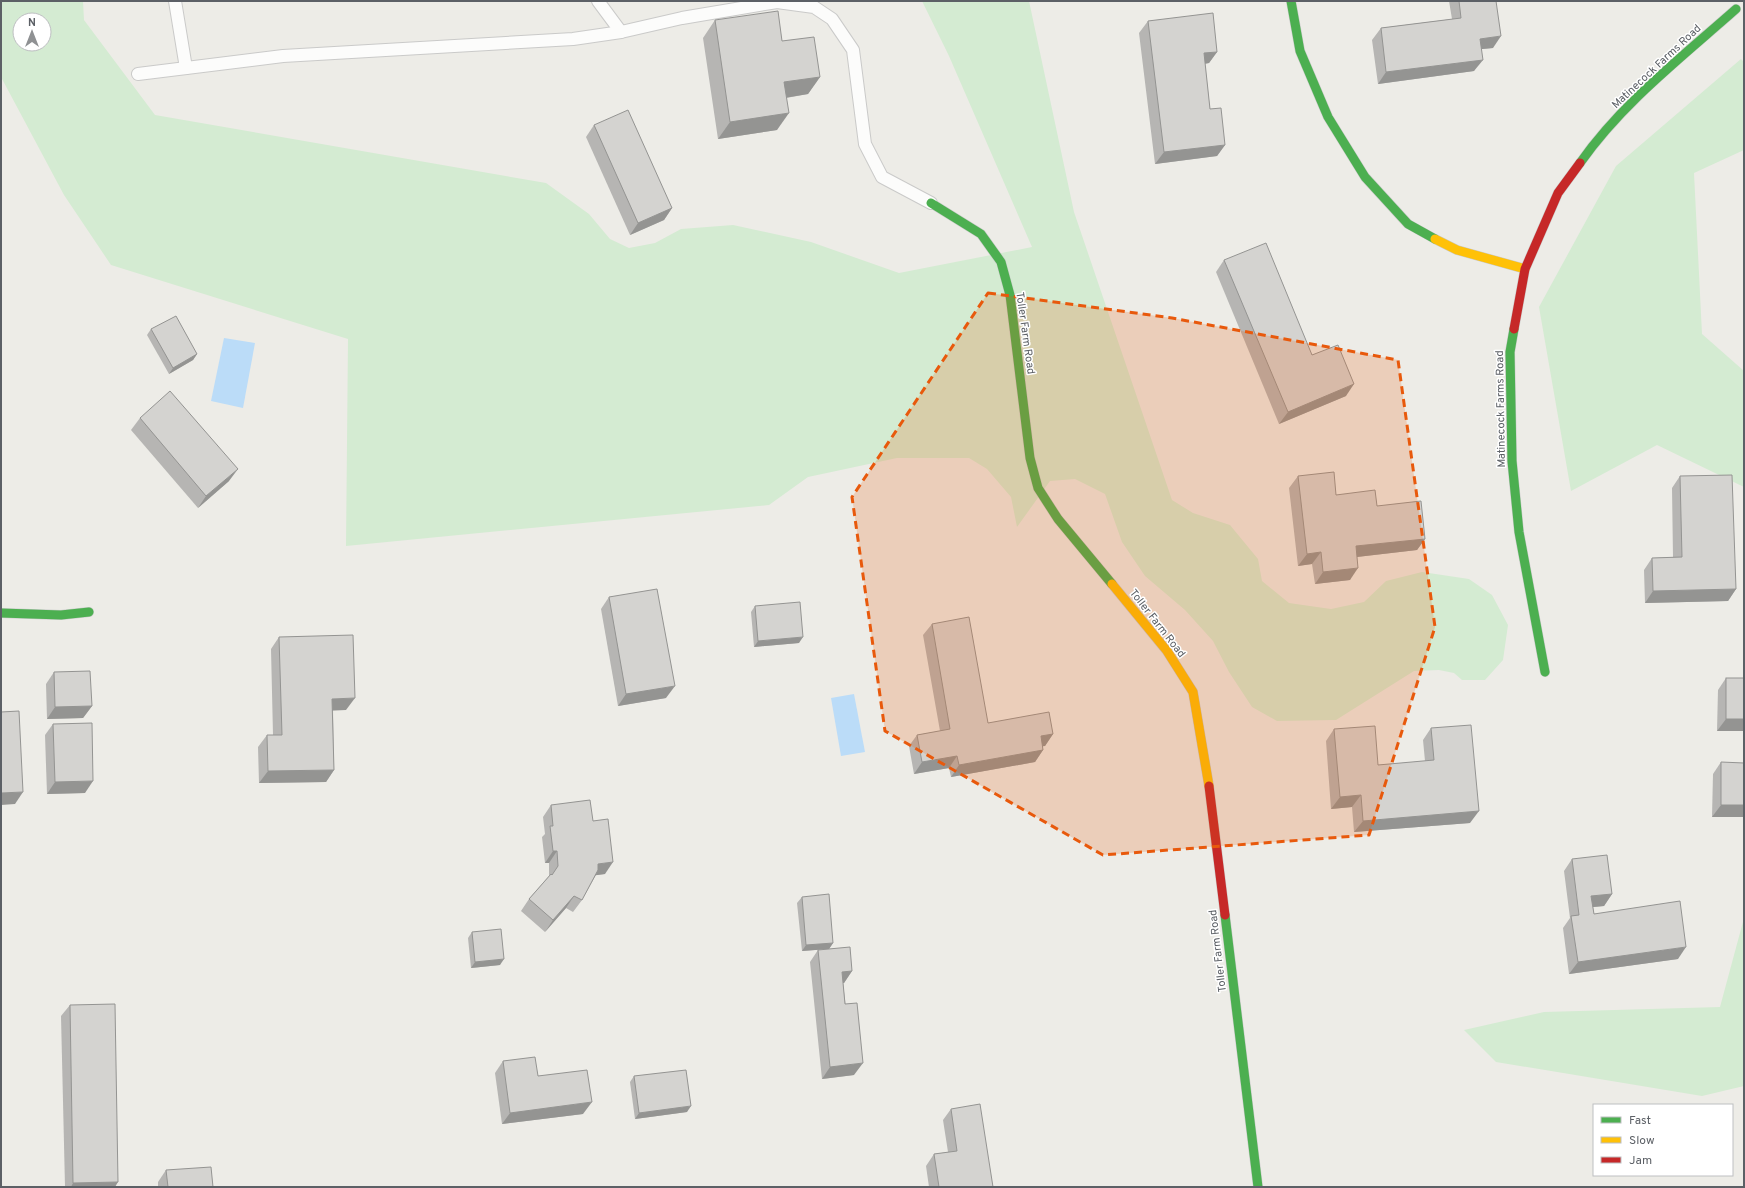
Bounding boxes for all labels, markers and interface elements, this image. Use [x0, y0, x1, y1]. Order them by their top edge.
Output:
north arrow [12, 12, 52, 52]
text: N [28, 16, 36, 30]
street label: Matinecock Farms Road [1609, 22, 1704, 112]
street label: Toller Farm Road [1012, 291, 1038, 375]
street label: Matinecock Farms Road [1493, 350, 1509, 468]
street label: Toller Farm Road [1126, 587, 1188, 661]
street label: Toller Farm Road [1206, 909, 1230, 993]
legend [1593, 1104, 1733, 1176]
text: Fast [1629, 1113, 1651, 1129]
text: Slow [1629, 1133, 1655, 1149]
text: Jam [1629, 1153, 1652, 1169]

